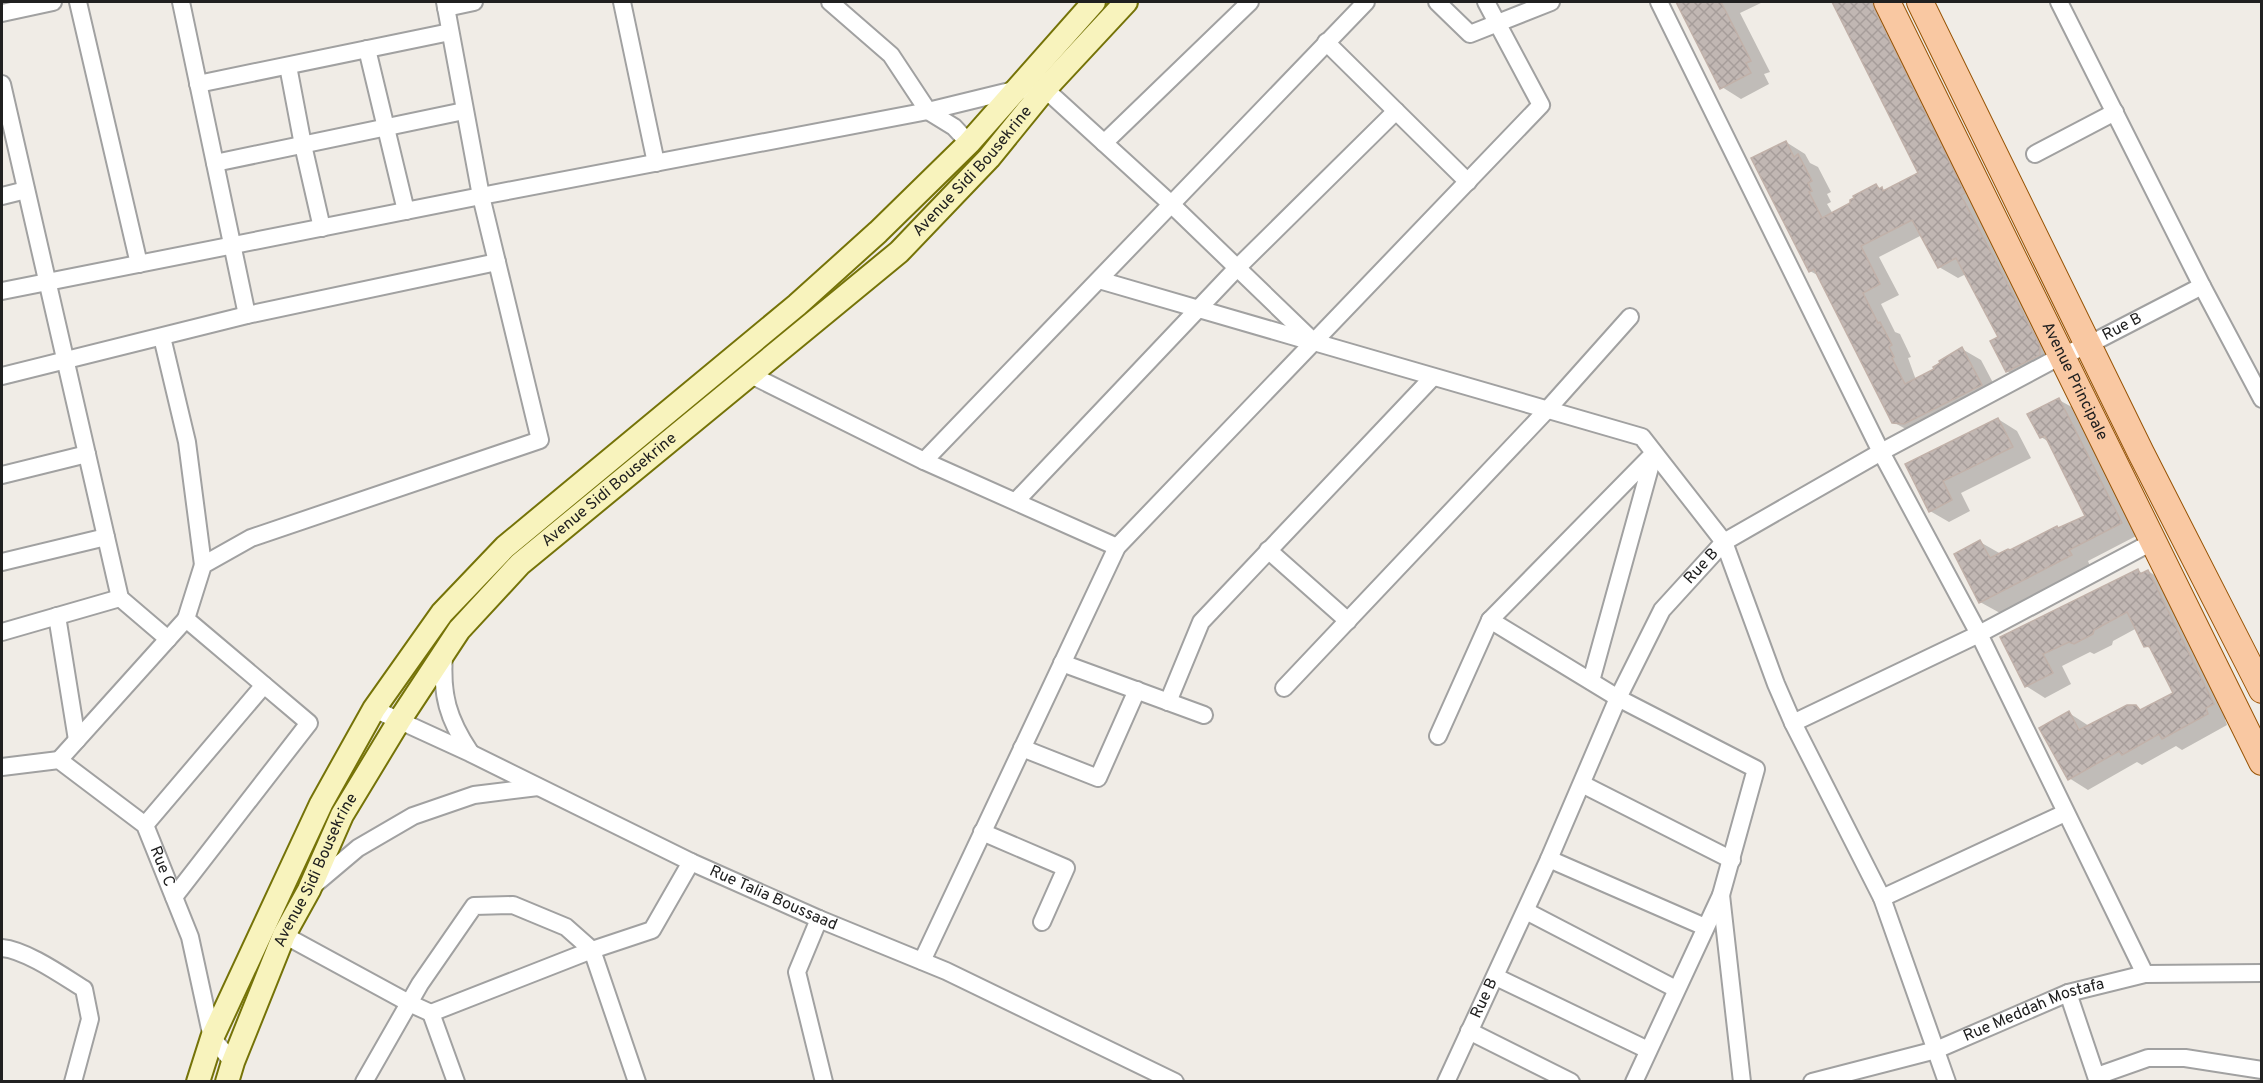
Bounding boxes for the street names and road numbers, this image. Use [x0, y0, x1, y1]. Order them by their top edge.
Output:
street label: Avenue Sidi Bousekrine [909, 102, 1037, 241]
street label: Rue B [2099, 309, 2146, 346]
street label: Avenue Principale [2037, 319, 2112, 444]
street label: Avenue Sidi Bousekrine [538, 429, 681, 552]
street label: Rue B [1680, 544, 1723, 589]
street label: Avenue Sidi Bousekrine [270, 790, 363, 950]
street label: Rue C [145, 843, 179, 890]
street label: Rue Talia Boussaad [706, 861, 840, 935]
street label: Rue Meddah Mostafa [1961, 974, 2106, 1047]
street label: Rue B [1467, 975, 1503, 1022]

